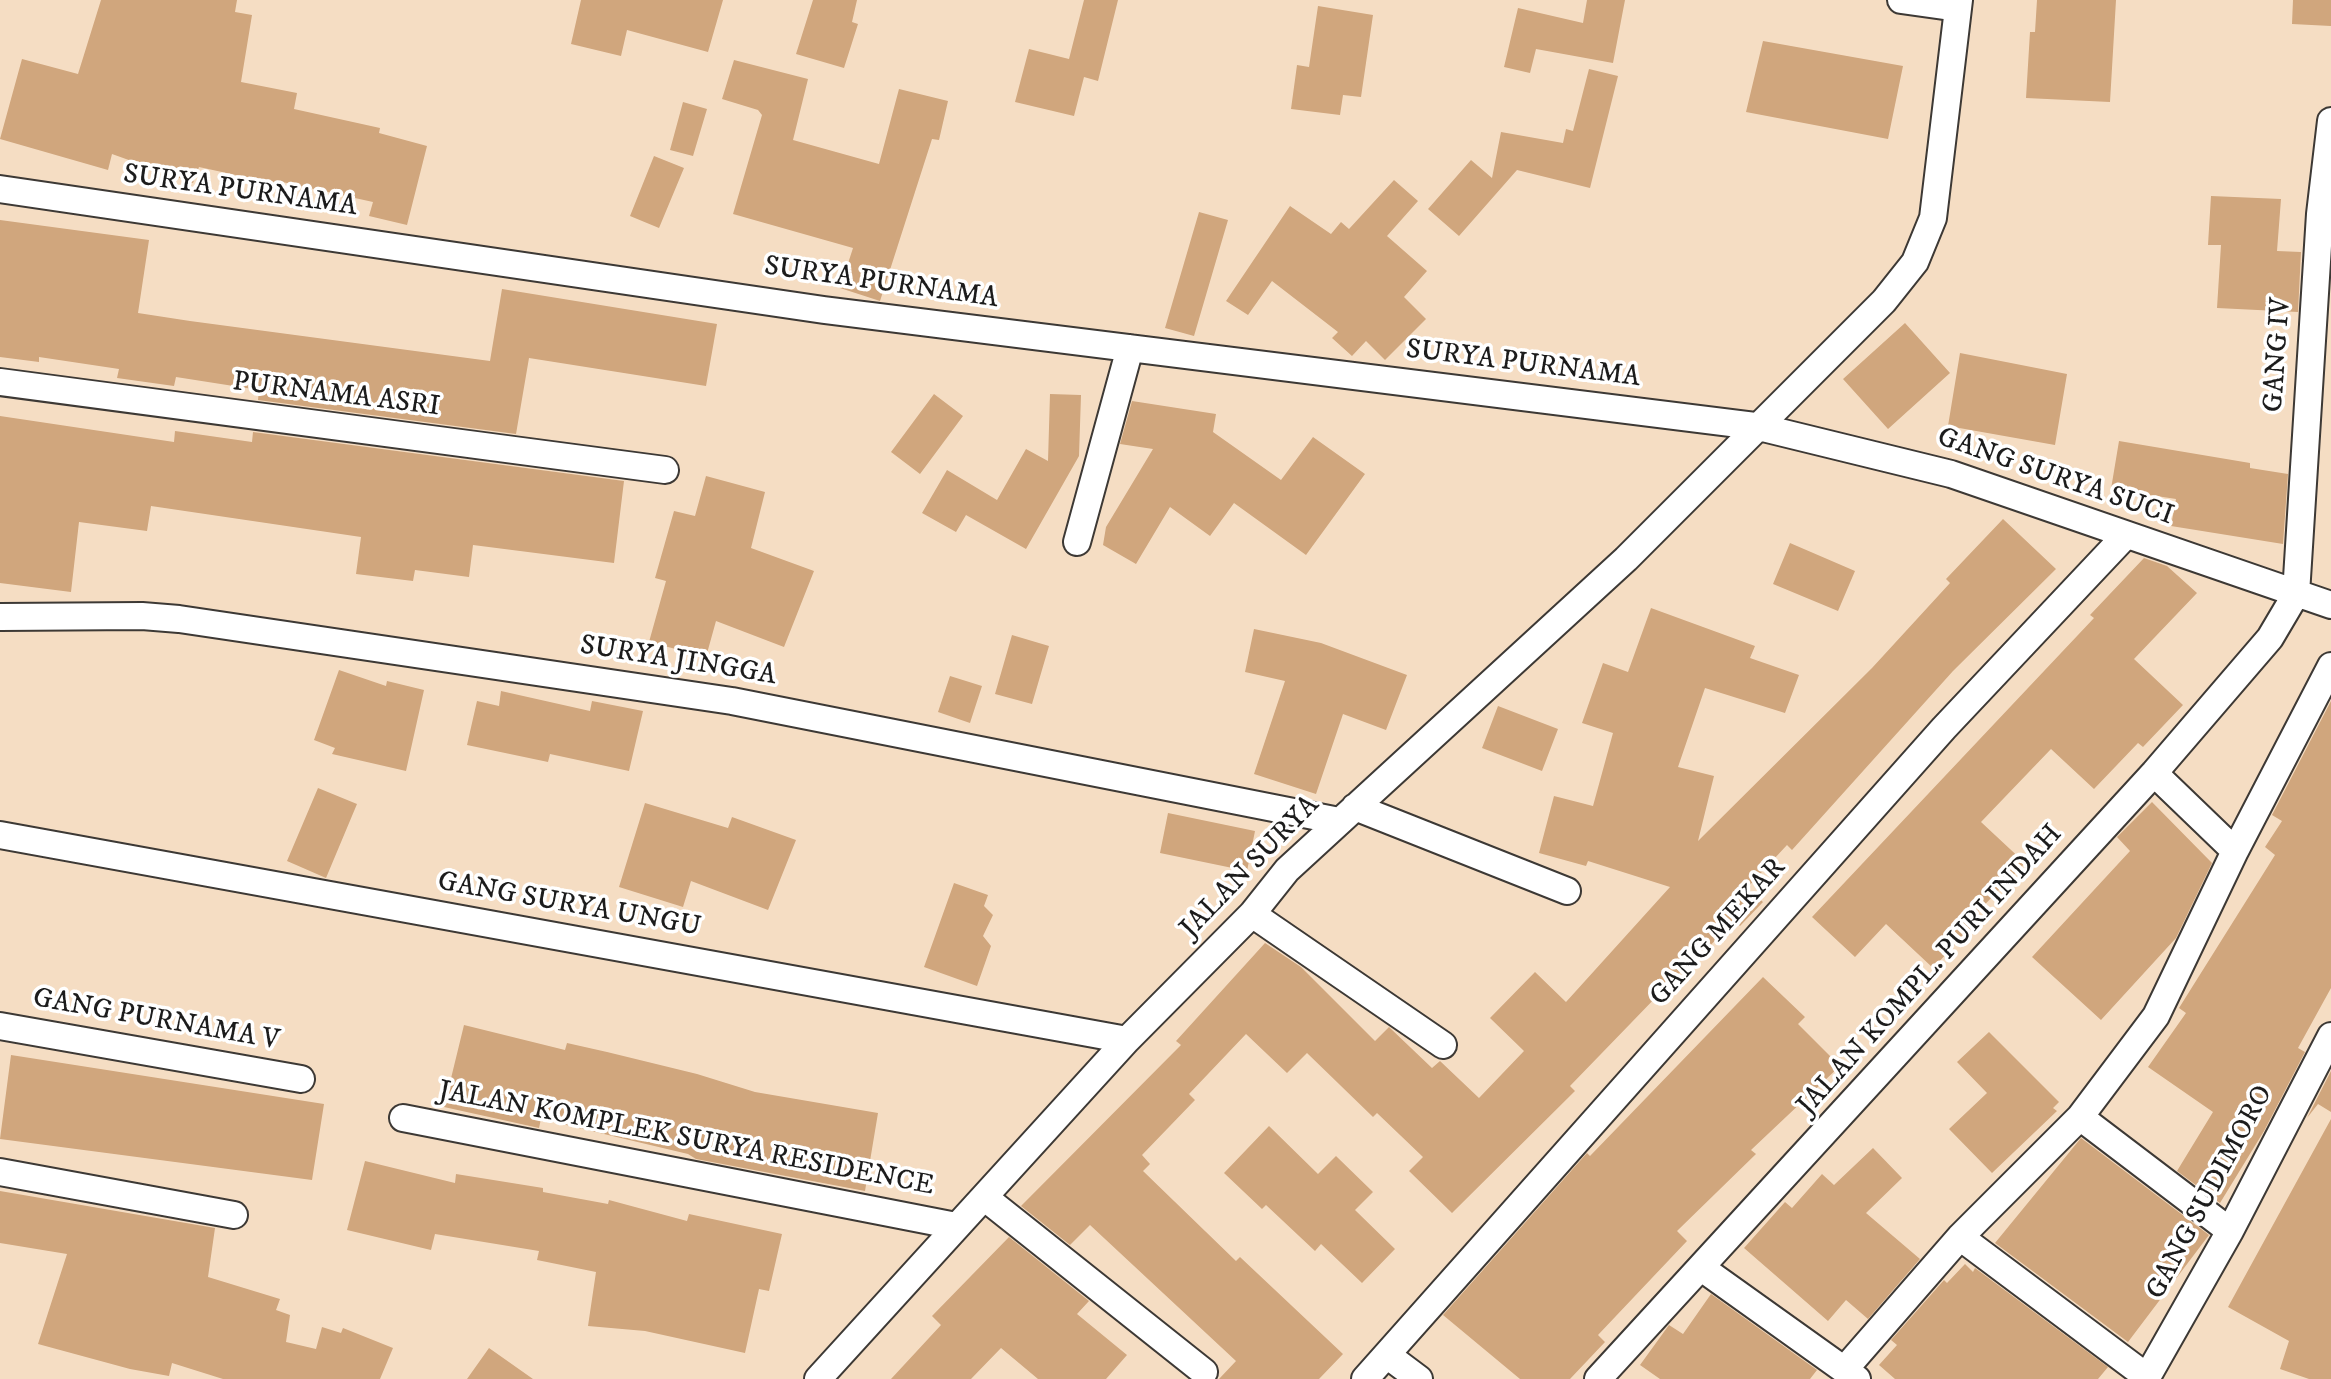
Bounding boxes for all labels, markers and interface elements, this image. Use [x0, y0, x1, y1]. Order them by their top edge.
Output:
street label: SURYA PURNAMA [121, 159, 359, 225]
street label: SURYA PURNAMA [762, 251, 1000, 317]
street label: GANG IV [2258, 297, 2300, 413]
street label: SURYA PURNAMA [1404, 334, 1642, 396]
street label: PURNAMA ASRI [230, 367, 442, 425]
street label: GANG SURYA SUCI [1933, 422, 2177, 534]
street label: SURYA JINGGA [578, 630, 778, 694]
street label: JALAN SURYA [1174, 790, 1328, 946]
street label: JALAN KOMPL. PURI INDAH [1791, 819, 2071, 1123]
street label: GANG MEKAR [1644, 852, 1794, 1014]
street label: GANG SURYA UNGU [435, 866, 703, 946]
street label: GANG PURNAMA V [30, 983, 282, 1059]
street label: JALAN KOMPLEK SURYA RESIDENCE [436, 1075, 936, 1205]
street label: GANG SUDIMORO [2140, 1080, 2282, 1306]

